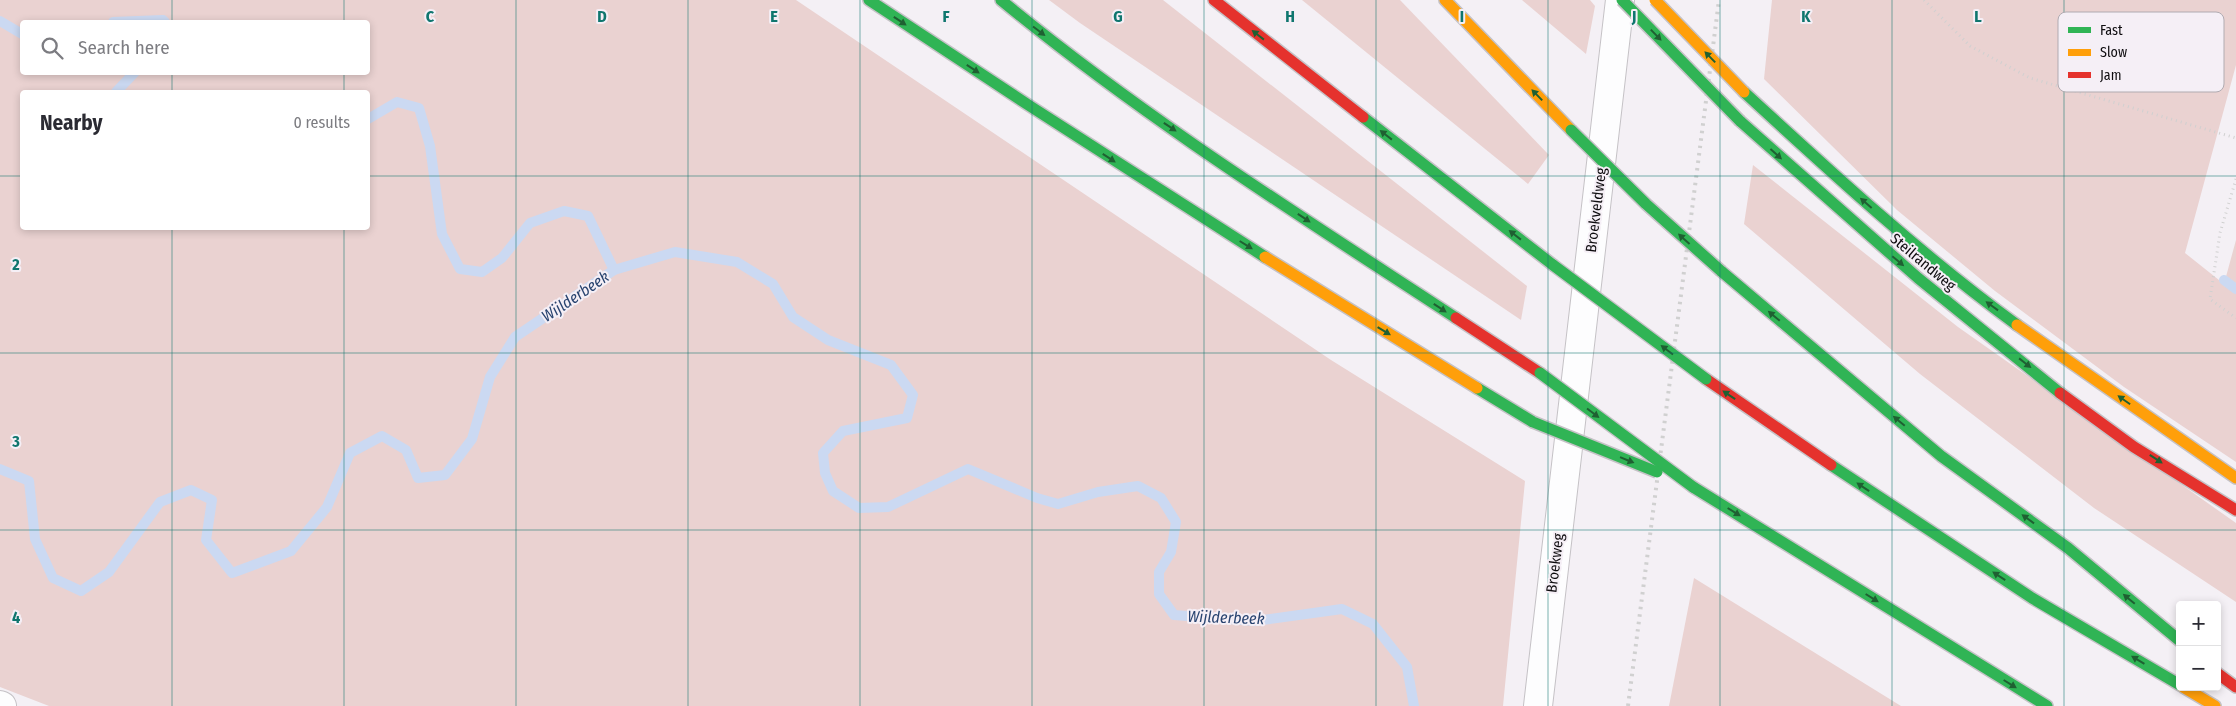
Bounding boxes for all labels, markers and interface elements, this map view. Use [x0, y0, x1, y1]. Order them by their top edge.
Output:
text: C [426, 7, 435, 26]
text: D [597, 7, 607, 26]
text: E [770, 7, 778, 26]
text: F [942, 7, 950, 26]
text: G [1113, 7, 1123, 26]
text: H [1285, 7, 1295, 26]
text: I [1460, 7, 1464, 26]
text: J [1631, 7, 1636, 26]
text: K [1801, 7, 1811, 26]
text: L [1974, 7, 1982, 26]
legend [2058, 12, 2224, 92]
one-way arrow [894, 16, 907, 26]
search box [20, 20, 370, 75]
text: Fast [2100, 22, 2123, 39]
one-way arrow [1032, 26, 1046, 36]
one-way arrow [1252, 29, 1265, 40]
one-way arrow [1650, 29, 1662, 41]
icon: search [38, 34, 66, 62]
text: Search here [78, 36, 170, 59]
text: Slow [2100, 44, 2127, 61]
one-way arrow [1704, 51, 1716, 63]
one-way arrow [966, 64, 979, 74]
text: Jam [2100, 67, 2121, 84]
one-way arrow [1531, 90, 1543, 102]
text: Nearby [40, 110, 102, 136]
text: 0 results [293, 113, 350, 132]
one-way arrow [1163, 122, 1177, 132]
one-way arrow [1380, 129, 1393, 140]
one-way arrow [1770, 148, 1782, 160]
one-way arrow [1102, 153, 1115, 162]
street label: Broekveldweg [1582, 166, 1610, 254]
one-way arrow [1859, 198, 1872, 209]
one-way arrow [1297, 214, 1311, 223]
one-way arrow [1509, 229, 1522, 240]
street label: Steilrandweg [1887, 230, 1959, 294]
one-way arrow [1678, 233, 1691, 244]
one-way arrow [1239, 240, 1253, 249]
text: 2 [11, 255, 20, 274]
one-way arrow [1892, 256, 1905, 267]
water label: Wijlderbeek [538, 267, 613, 326]
one-way arrow [1986, 300, 1999, 311]
one-way arrow [1433, 303, 1447, 312]
one-way arrow [1768, 311, 1781, 322]
one-way arrow [1377, 326, 1390, 336]
one-way arrow [1660, 345, 1674, 355]
one-way arrow [2018, 358, 2031, 369]
one-way arrow [1722, 390, 1736, 400]
one-way arrow [2117, 395, 2131, 405]
one-way arrow [1586, 408, 1600, 418]
one-way arrow [1893, 416, 1905, 427]
text: 3 [11, 432, 20, 451]
one-way arrow [2149, 454, 2162, 464]
one-way arrow [1620, 456, 1635, 464]
one-way arrow [1857, 482, 1870, 492]
one-way arrow [1728, 508, 1741, 517]
one-way arrow [2021, 514, 2035, 524]
street label: Broekweg [1542, 532, 1568, 594]
one-way arrow [1992, 571, 2006, 581]
one-way arrow [1866, 593, 1879, 603]
one-way arrow [2123, 593, 2136, 604]
map controls [2176, 601, 2221, 691]
button: + [2176, 601, 2221, 646]
water label: Wijlderbeek [1187, 607, 1265, 628]
text: 4 [12, 608, 20, 627]
button: − [2176, 646, 2221, 691]
one-way arrow [2131, 656, 2144, 665]
one-way arrow [2004, 679, 2017, 688]

